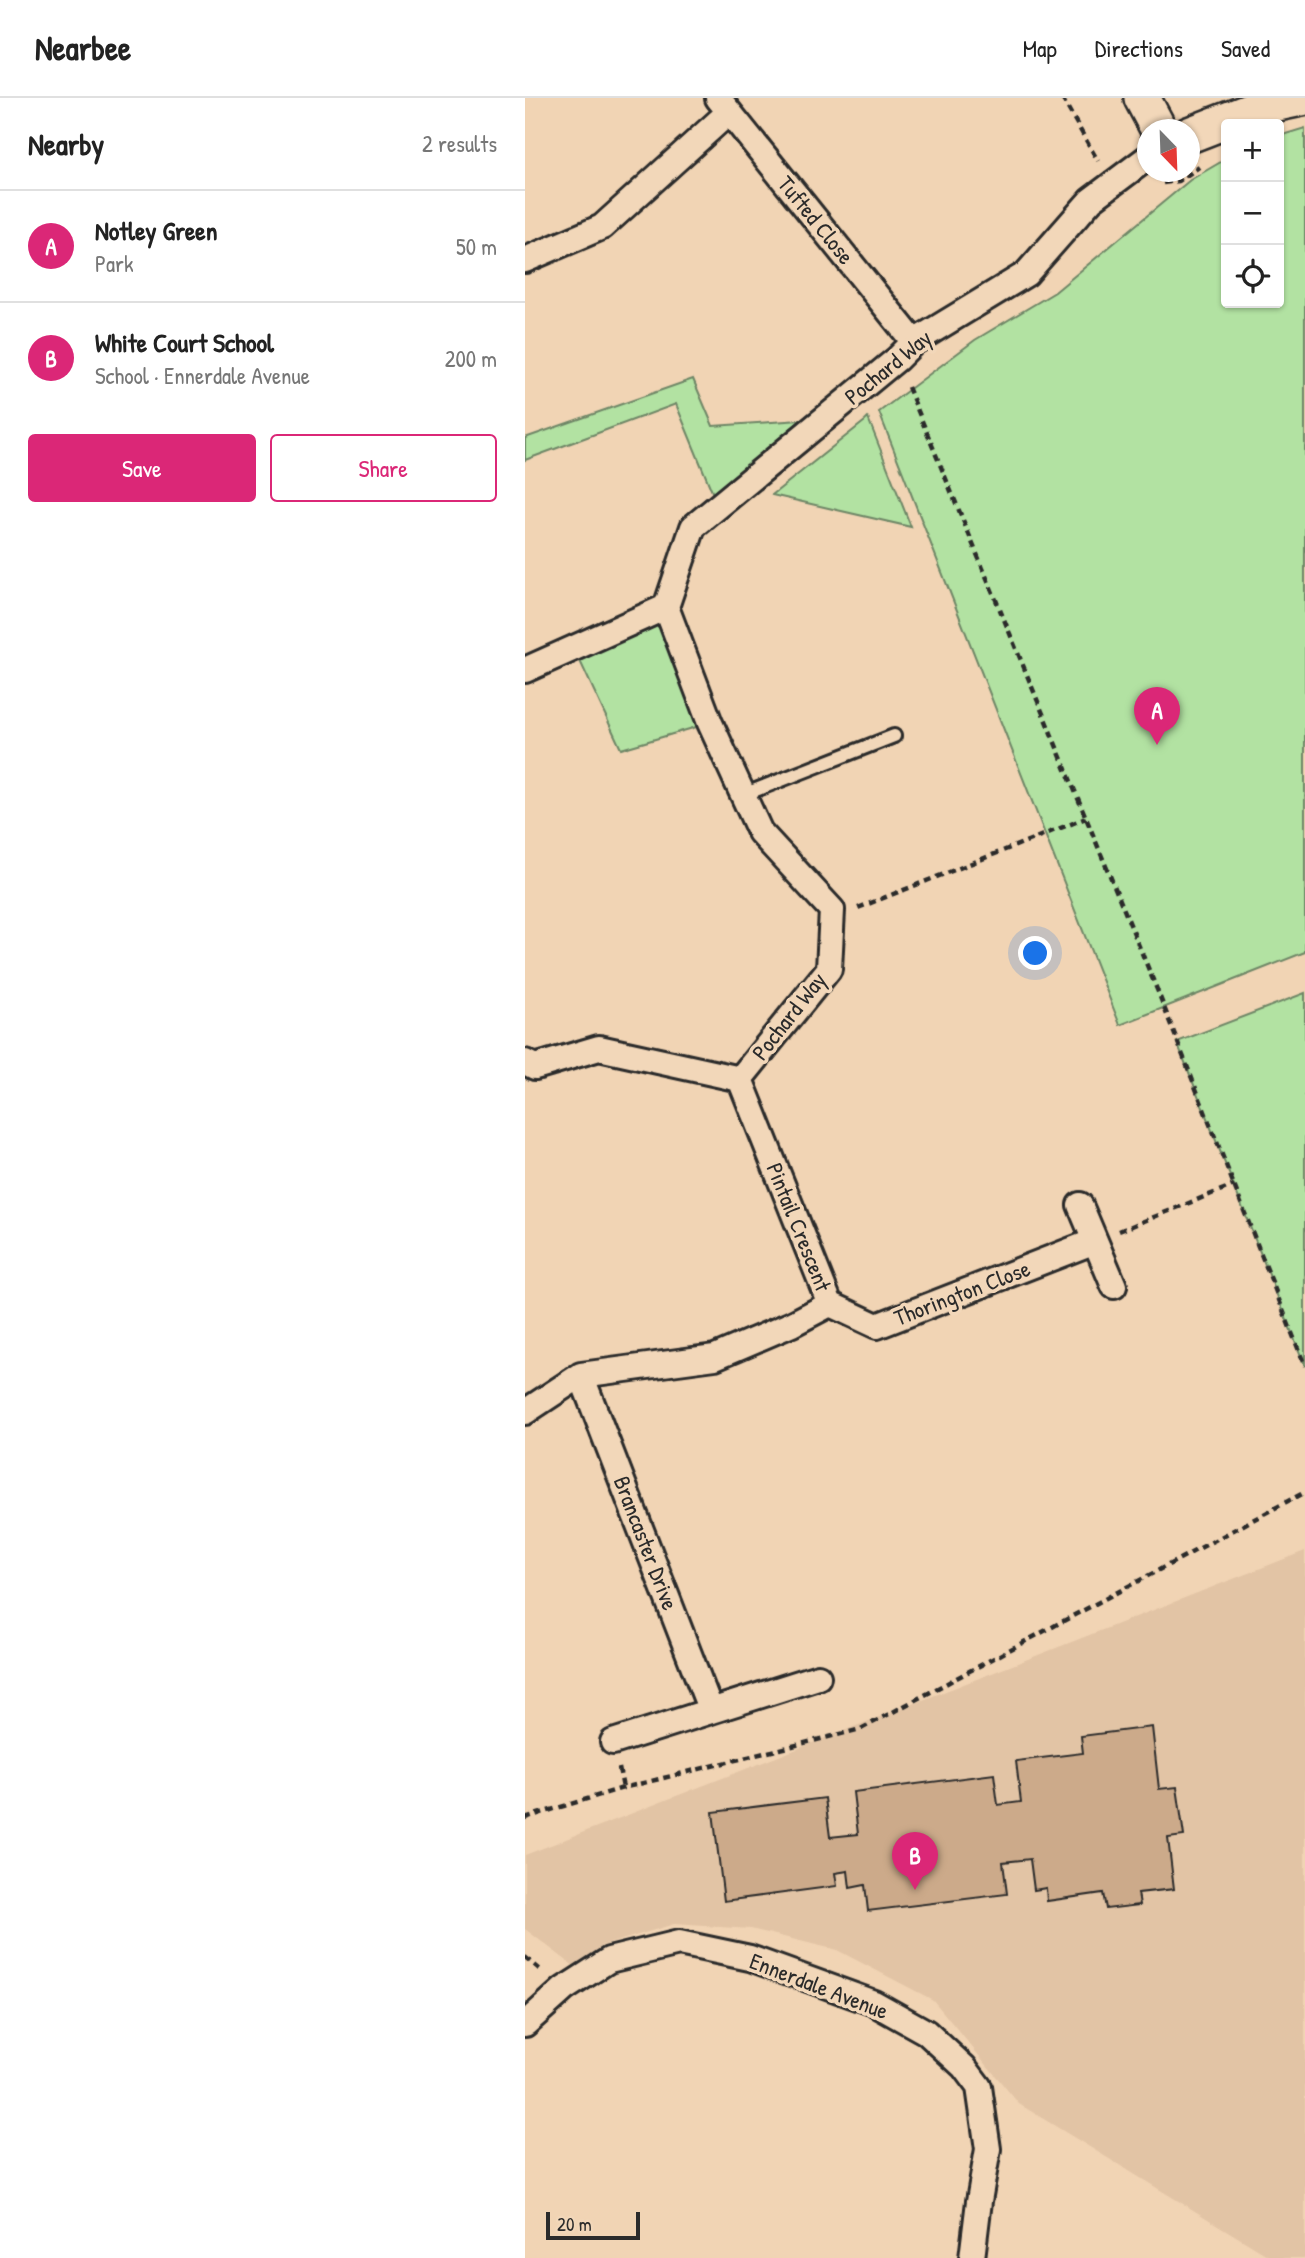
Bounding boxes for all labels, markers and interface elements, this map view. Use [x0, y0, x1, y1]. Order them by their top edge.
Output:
text: Nearbee [35, 26, 131, 70]
text: Map [1023, 32, 1057, 64]
text: Directions [1095, 32, 1183, 64]
text: Saved [1221, 32, 1270, 64]
north arrow [1137, 119, 1200, 182]
map controls [1221, 119, 1284, 308]
button: + [1221, 119, 1284, 182]
text: Nearby [28, 124, 104, 164]
text: 2 results [422, 128, 497, 159]
street label: Tufted Close [771, 169, 862, 270]
button: − [1221, 182, 1284, 245]
text: Notley Green [95, 213, 217, 248]
text: A [45, 231, 57, 262]
text: 50 m [456, 231, 497, 262]
button: locate [1221, 245, 1284, 308]
text: Park [95, 248, 133, 279]
street label: Pochard Way [838, 322, 938, 411]
text: White Court School [95, 325, 274, 360]
text: B [45, 343, 57, 374]
text: 200 m [445, 343, 497, 374]
text: School · Ennerdale Avenue [95, 360, 310, 391]
button: Save [28, 434, 256, 502]
button: Share [270, 434, 497, 502]
pin: A [1134, 687, 1180, 745]
your location [1018, 936, 1052, 970]
street label: Pochard Way [744, 965, 833, 1066]
street label: Pintail Crescent [760, 1158, 840, 1297]
street label: Thorington Close [889, 1252, 1034, 1333]
street label: Brancaster Drive [607, 1471, 686, 1614]
pin: B [892, 1832, 938, 1890]
street label: Ennerdale Avenue [746, 1945, 893, 2026]
scale bar [546, 2209, 641, 2241]
text: 20 m [557, 2211, 592, 2237]

